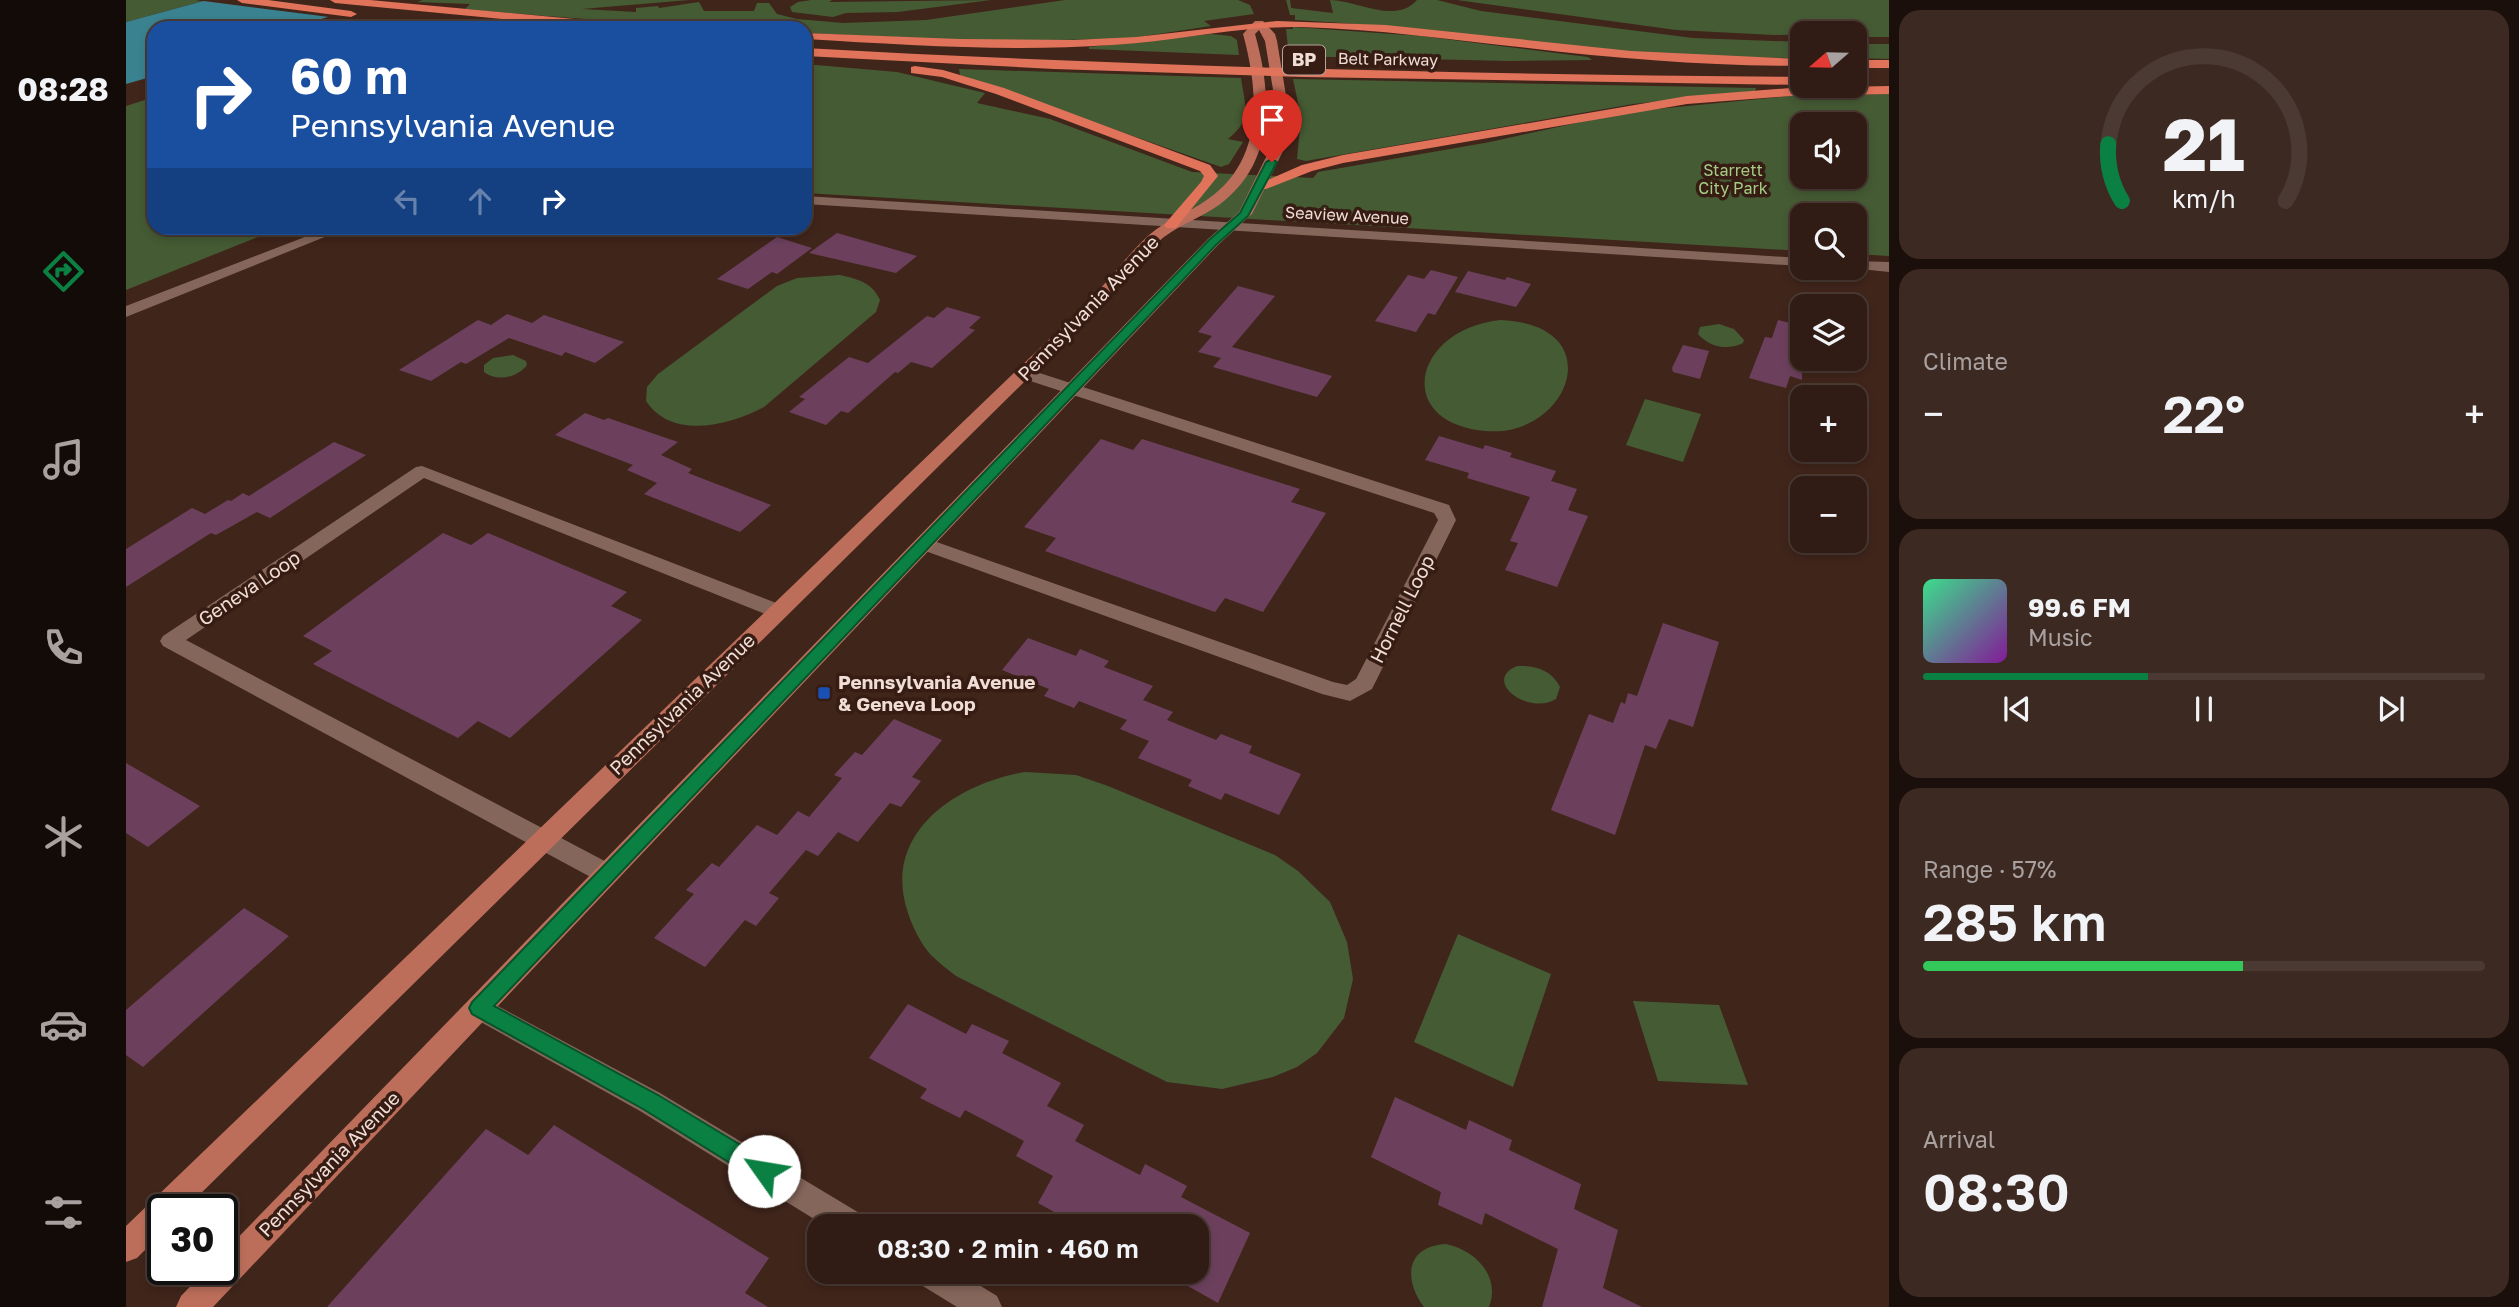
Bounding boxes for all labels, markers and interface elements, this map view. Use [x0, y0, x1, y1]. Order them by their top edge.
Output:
north arrow [1790, 21, 1867, 98]
map controls [1790, 21, 1867, 553]
text: 60 m [290, 46, 408, 105]
road number: BP [1283, 46, 1325, 74]
street label: Belt Parkway [1338, 48, 1438, 70]
icon: right [175, 49, 266, 140]
text: 08:28 [17, 70, 109, 108]
pin [1242, 90, 1302, 162]
text: 21 [2163, 100, 2245, 187]
icon: arrive [1253, 101, 1291, 139]
text: Pennsylvania Avenue [290, 106, 615, 144]
button: sound [1790, 112, 1867, 189]
park label: Starrett City Park [1698, 160, 1768, 198]
icon: left [388, 182, 426, 220]
icon: ahead [461, 182, 499, 220]
icon: right [534, 182, 572, 220]
text: km/h [2172, 183, 2236, 214]
street label: Seaview Avenue [1285, 202, 1409, 228]
button: search [1790, 203, 1867, 280]
street label: Pennsylvania Avenue [1012, 230, 1163, 385]
icon: directions [39, 247, 88, 296]
button: layers [1790, 294, 1867, 371]
text: Climate [1923, 347, 2008, 375]
text: 22° [2163, 382, 2245, 444]
button: + [1790, 385, 1867, 462]
text: − [1923, 391, 1944, 436]
text: + [2464, 391, 2485, 436]
icon: music [39, 435, 88, 484]
button: − [1790, 476, 1867, 553]
street label: Geneva Loop [194, 545, 304, 630]
street label: Hornell Loop [1365, 551, 1439, 667]
text: 99.6 FM [2028, 592, 2131, 623]
icon: phone [39, 623, 88, 672]
text: Music [2028, 623, 2093, 651]
street label: Pennsylvania Avenue [604, 628, 759, 779]
place label: Pennsylvania Avenue & Geneva Loop [838, 670, 1036, 715]
marker: Pennsylvania Avenue & Geneva Loop [816, 685, 832, 701]
icon: previous [1998, 690, 2036, 728]
icon: pause [2185, 690, 2223, 728]
icon: next [2372, 690, 2410, 728]
icon: climate [39, 812, 88, 861]
text: Range · 57% [1923, 855, 2056, 883]
text: 285 km [1923, 890, 2106, 952]
icon: car [39, 1000, 88, 1049]
street label: Pennsylvania Avenue [253, 1086, 404, 1241]
text: Arrival [1923, 1125, 1995, 1153]
position arrow [727, 1134, 801, 1208]
text: 08:30 [1923, 1160, 2070, 1222]
icon: filters [39, 1188, 88, 1237]
speed limit sign: 30 [147, 1194, 238, 1285]
text: 08:30 · 2 min · 460 m [877, 1233, 1139, 1264]

